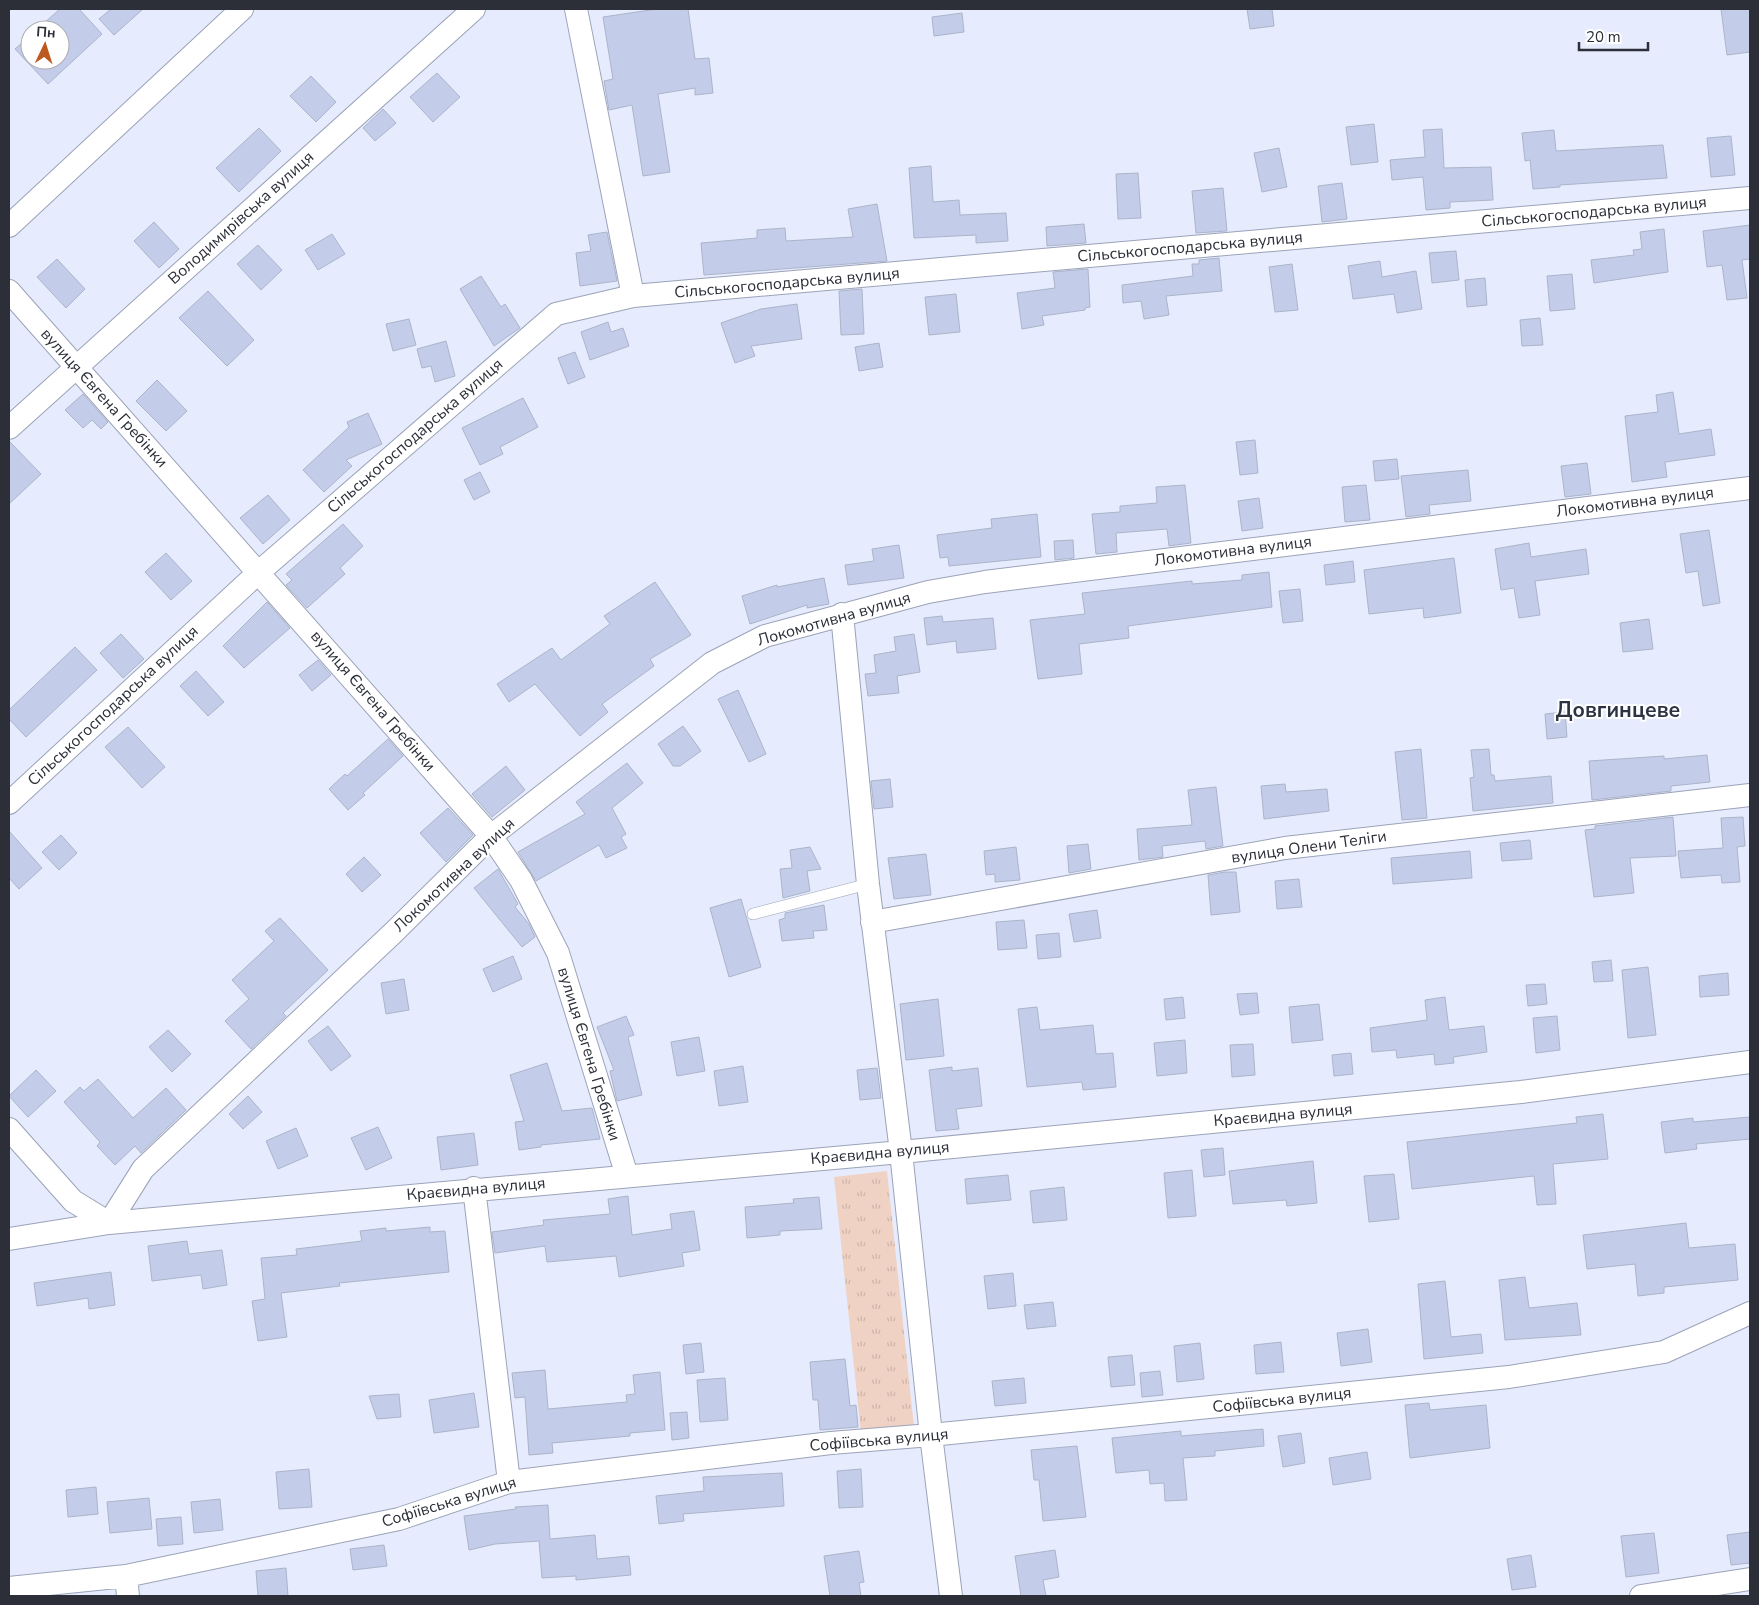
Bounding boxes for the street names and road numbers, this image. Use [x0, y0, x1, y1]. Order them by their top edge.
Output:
street label: Володимирівська вулиця [163, 146, 319, 290]
street label: Сільськогосподарська вулиця [1480, 191, 1708, 233]
street label: Сільськогосподарська вулиця [1076, 226, 1304, 268]
street label: Сільськогосподарська вулиця [673, 262, 901, 304]
street label: вулиця Євгена Гребінки [35, 324, 173, 472]
street label: Сільськогосподарська вулиця [322, 353, 508, 519]
street label: Локомотивна вулиця [1555, 481, 1715, 523]
street label: Локомотивна вулиця [1153, 530, 1313, 572]
street label: Локомотивна вулиця [755, 587, 913, 651]
street label: Сільськогосподарська вулиця [23, 621, 203, 791]
street label: вулиця Євгена Гребінки [306, 626, 440, 776]
street label: Локомотивна вулиця [388, 813, 520, 937]
street label: вулиця Олени Теліги [1230, 825, 1388, 869]
street label: вулиця Євгена Гребінки [552, 965, 626, 1143]
street label: Краєвидна вулиця [1213, 1098, 1353, 1132]
street label: Краєвидна вулиця [810, 1136, 950, 1170]
street label: Краєвидна вулиця [406, 1172, 546, 1206]
street label: Софіївська вулиця [1211, 1382, 1353, 1418]
street label: Софіївська вулиця [809, 1423, 949, 1457]
street label: Софіївська вулиця [379, 1471, 519, 1533]

